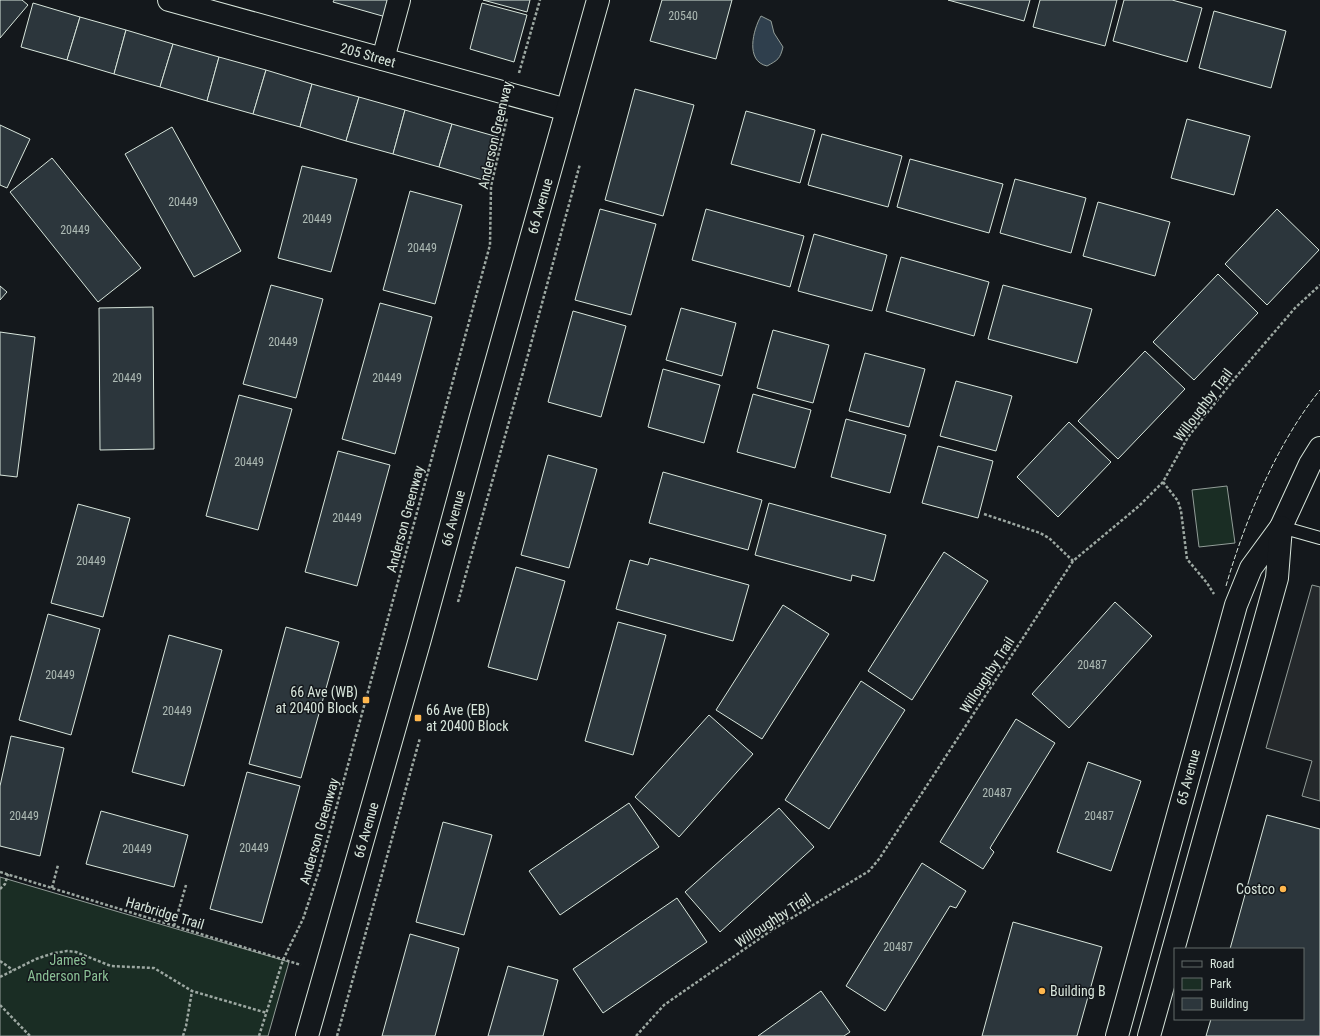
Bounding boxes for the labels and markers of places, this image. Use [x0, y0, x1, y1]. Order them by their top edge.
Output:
place label: 66 Ave (WB) at 20400 Block [276, 684, 359, 716]
marker: 66 Ave (WB) at 20400 Block [361, 695, 371, 705]
place label: 66 Ave (EB) at 20400 Block [426, 702, 509, 734]
marker: 66 Ave (EB) at 20400 Block [413, 713, 423, 723]
place label: Costco [1236, 881, 1275, 897]
marker: Costco [1278, 884, 1288, 894]
place label: Building B [1050, 983, 1106, 999]
marker: Building B [1037, 986, 1047, 996]

